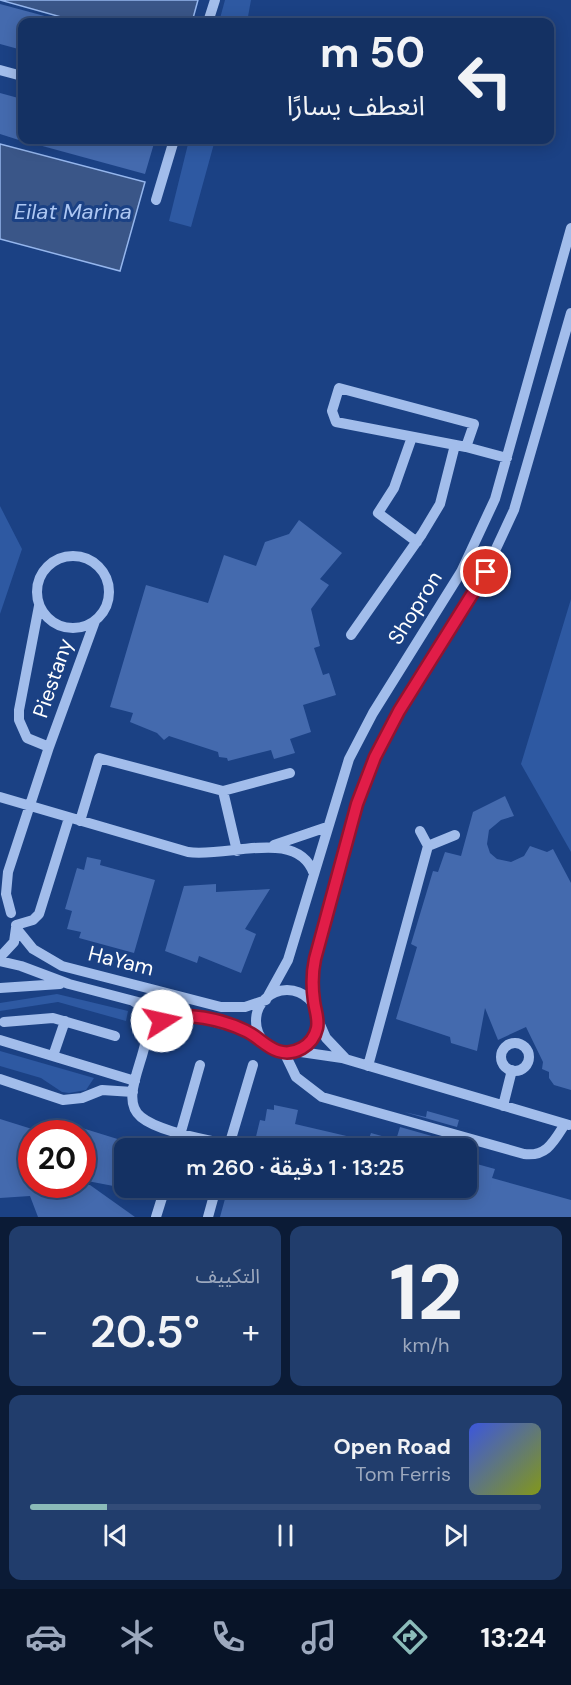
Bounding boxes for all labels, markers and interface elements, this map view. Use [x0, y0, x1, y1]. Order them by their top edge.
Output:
text: 50 m [320, 25, 425, 80]
icon: left [446, 42, 524, 120]
text: انعطف يسارًا [287, 88, 425, 123]
water label: Eilat Marina [14, 197, 132, 226]
pin [460, 546, 511, 597]
icon: arrive [469, 555, 502, 588]
street label: Shopron [381, 566, 449, 650]
street label: Piestany [26, 634, 80, 721]
street label: HaYam [85, 939, 157, 983]
position arrow [130, 989, 194, 1053]
speed limit sign: 20 [18, 1120, 96, 1198]
text: 13:25 · 1 دقيقة · 260 m [186, 1153, 405, 1182]
text: 12 [389, 1242, 463, 1343]
text: التكييف [196, 1263, 260, 1289]
text: 20.5° [90, 1302, 200, 1361]
text: − [30, 1310, 48, 1353]
text: + [242, 1310, 260, 1353]
text: km/h [402, 1332, 450, 1358]
text: Open Road [333, 1432, 451, 1461]
text: Tom Ferris [355, 1461, 451, 1487]
icon: previous [99, 1519, 132, 1552]
icon: pause [269, 1519, 302, 1552]
icon: next [439, 1519, 472, 1552]
icon: car [25, 1616, 67, 1658]
icon: climate [116, 1616, 158, 1658]
icon: phone [207, 1616, 249, 1658]
icon: music [298, 1616, 340, 1658]
icon: directions [389, 1616, 431, 1658]
text: 13:24 [481, 1620, 546, 1655]

